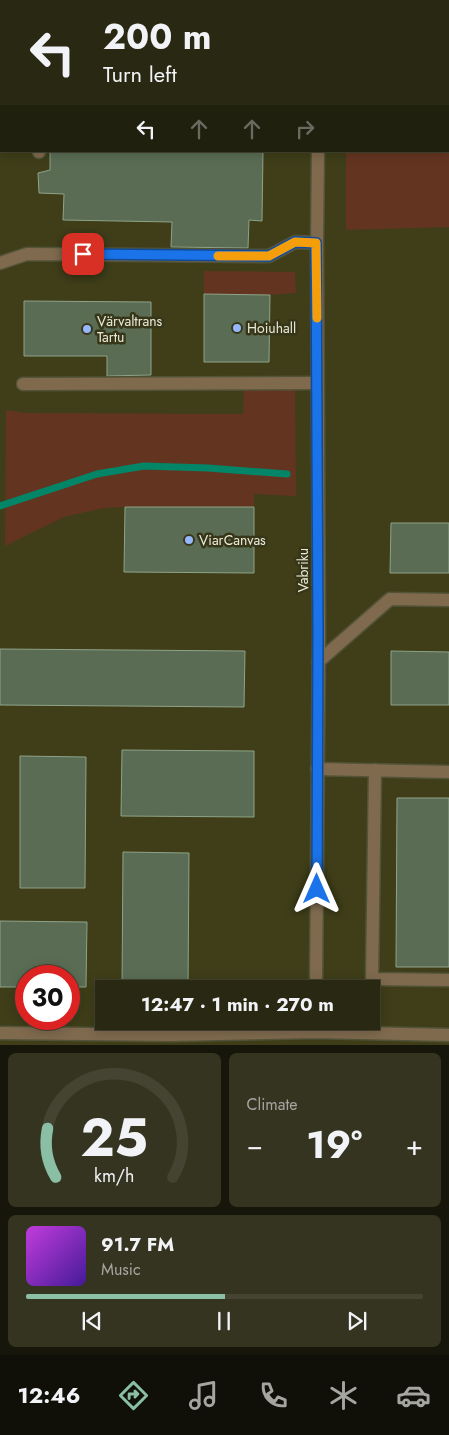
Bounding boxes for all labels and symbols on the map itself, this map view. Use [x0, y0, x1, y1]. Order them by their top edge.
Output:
pin [62, 233, 104, 275]
place label: Värvaltrans Tartu [97, 311, 163, 347]
place label: Hoiuhall [247, 318, 296, 338]
marker: Hoiuhall [231, 322, 243, 334]
marker: Värvaltrans Tartu [81, 323, 93, 335]
place label: ViarCanvas [199, 530, 266, 550]
marker: ViarCanvas [183, 534, 195, 546]
street label: Vabriku [293, 548, 313, 592]
position arrow [290, 862, 342, 914]
speed limit sign: 30 [15, 965, 80, 1030]

